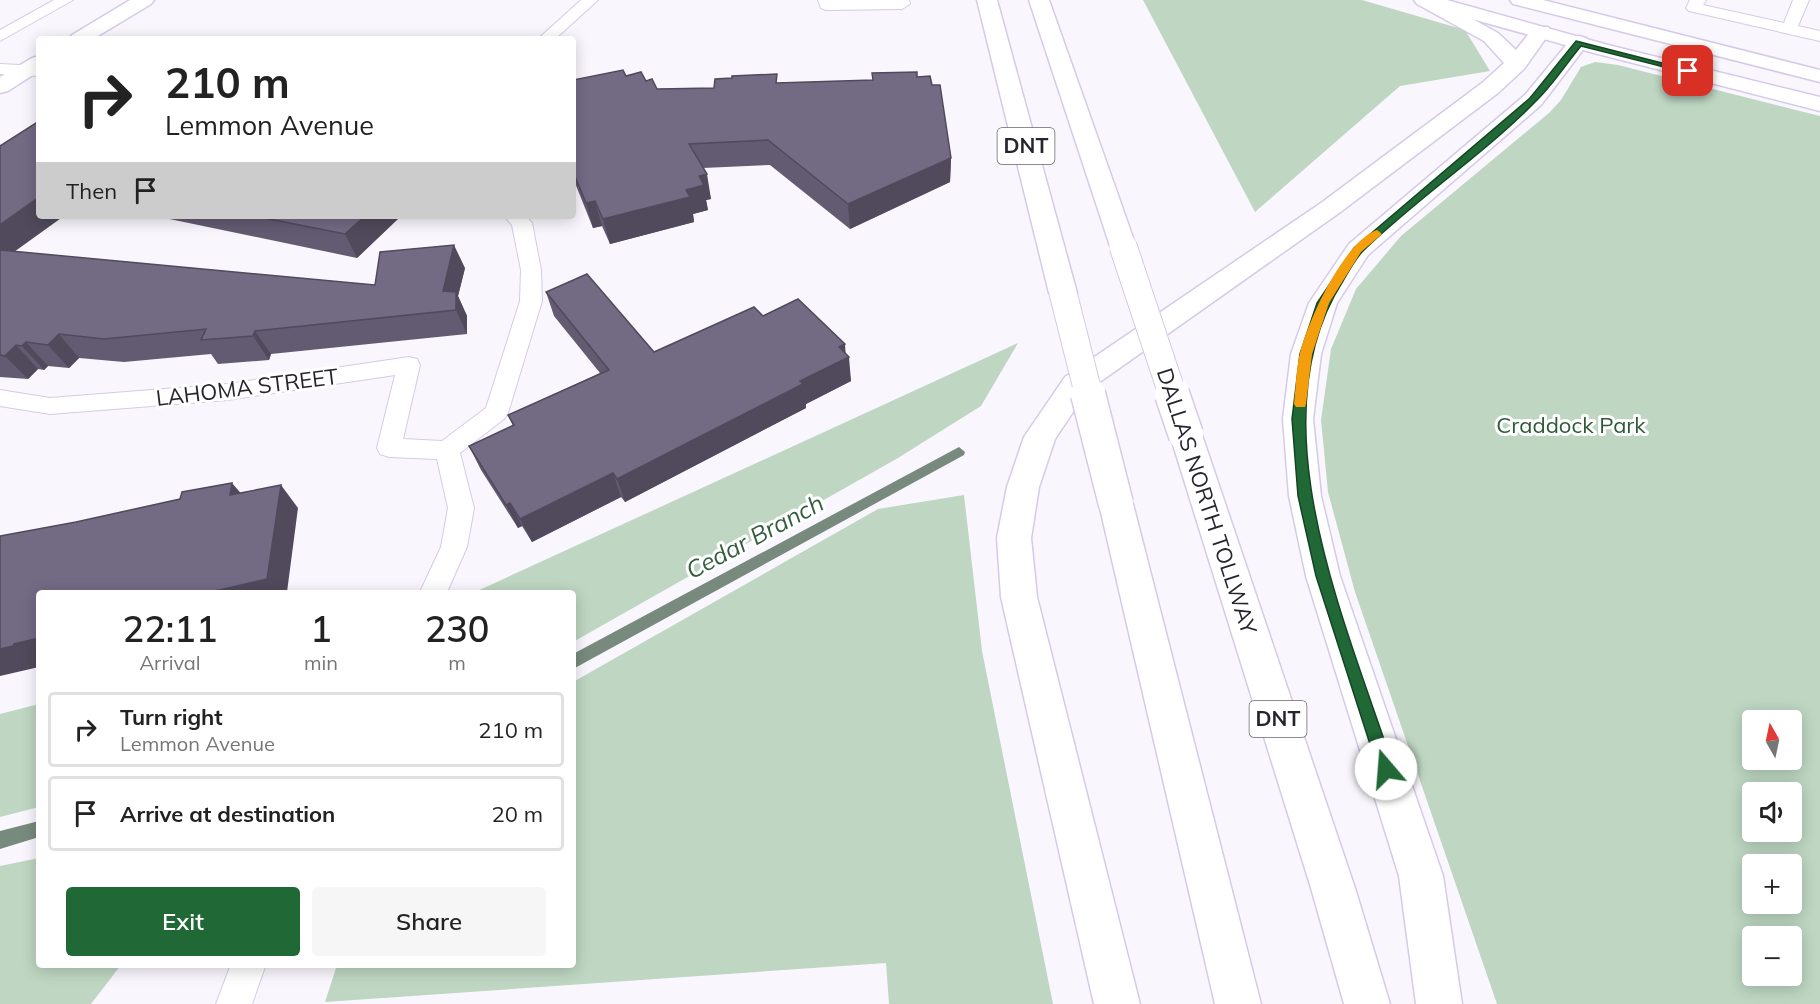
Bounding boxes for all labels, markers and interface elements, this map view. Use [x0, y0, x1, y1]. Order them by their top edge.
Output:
pin [1662, 45, 1713, 96]
icon: arrive [1671, 54, 1704, 87]
text: 210 m [165, 56, 290, 109]
icon: right [66, 60, 144, 138]
text: Lemmon Avenue [165, 108, 374, 142]
road number: DNT [998, 128, 1054, 164]
icon: arrive [129, 174, 162, 207]
text: Then [66, 177, 117, 205]
street label: LAHOMA STREET [154, 362, 340, 412]
street label: DALLAS NORTH TOLLWAY [1151, 364, 1263, 638]
park label: Craddock Park [1496, 411, 1646, 439]
water label: Cedar Branch [681, 487, 829, 585]
text: 22:11 [123, 606, 217, 651]
text: 1 [310, 606, 332, 651]
text: 230 [425, 606, 489, 651]
text: Arrival [139, 650, 201, 675]
text: min [304, 650, 338, 675]
text: m [448, 650, 466, 675]
road number: DNT [1250, 701, 1306, 737]
text: Turn right [120, 703, 223, 731]
north arrow [1742, 710, 1802, 770]
map controls [1742, 710, 1802, 986]
icon: right [69, 713, 102, 746]
text: 210 m [478, 716, 543, 744]
text: Lemmon Avenue [120, 731, 275, 756]
position arrow [1354, 737, 1418, 801]
button: sound [1742, 782, 1802, 842]
icon: arrive [69, 797, 102, 830]
text: Arrive at destination [120, 800, 335, 828]
text: 20 m [492, 800, 543, 828]
button: + [1742, 854, 1802, 914]
button: Exit [66, 887, 300, 956]
button: Share [312, 887, 546, 956]
button: − [1742, 926, 1802, 986]

